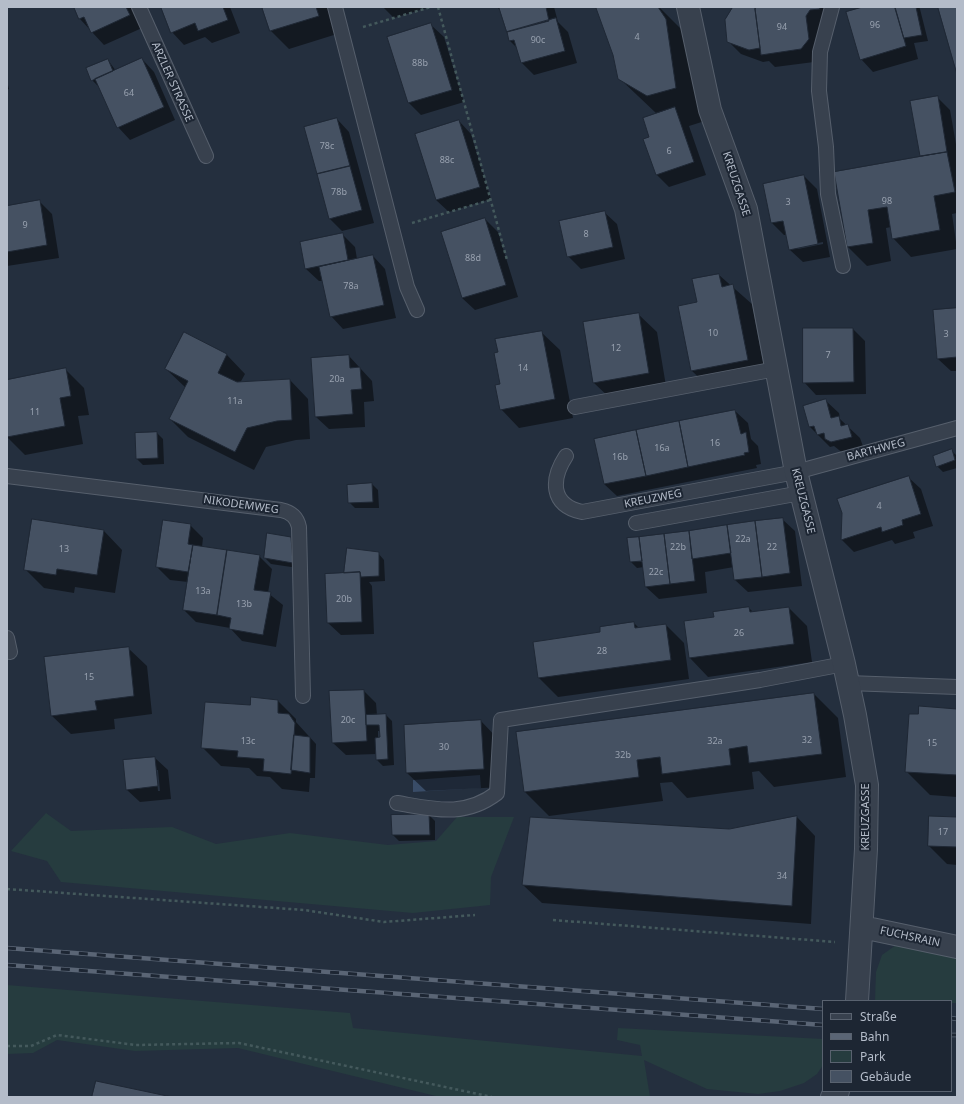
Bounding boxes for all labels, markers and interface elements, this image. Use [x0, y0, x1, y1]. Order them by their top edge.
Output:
house number: 96 [870, 20, 880, 30]
house number: 94 [777, 22, 787, 32]
house number: 4 [634, 32, 640, 42]
house number: 90c [531, 35, 545, 45]
street label: ARZLER STRASSE [148, 40, 196, 124]
house number: 88b [412, 58, 428, 68]
house number: 64 [124, 88, 134, 98]
house number: 78c [320, 141, 334, 151]
house number: 6 [666, 146, 672, 156]
street label: KREUZGASSE [719, 150, 753, 218]
house number: 88c [440, 155, 454, 165]
house number: 78b [331, 187, 347, 197]
house number: 98 [882, 196, 892, 206]
house number: 3 [785, 197, 791, 207]
house number: 9 [22, 220, 28, 230]
house number: 8 [583, 229, 589, 239]
house number: 88d [465, 253, 481, 263]
house number: 78a [343, 281, 359, 291]
house number: 10 [708, 328, 718, 338]
house number: 3 [943, 329, 949, 339]
house number: 12 [611, 343, 621, 353]
house number: 7 [825, 350, 831, 360]
house number: 14 [518, 363, 528, 373]
house number: 20a [329, 374, 345, 384]
house number: 11a [227, 396, 243, 406]
house number: 11 [30, 407, 40, 417]
street label: BARTHWEG [845, 436, 907, 464]
house number: 16 [710, 438, 720, 448]
house number: 16a [654, 443, 670, 453]
house number: 16b [612, 452, 628, 462]
street label: KREUZGASSE [788, 467, 818, 535]
street label: KREUZWEG [623, 487, 683, 511]
street label: NIKODEMWEG [203, 493, 279, 517]
house number: 4 [876, 501, 882, 511]
house number: 22a [735, 534, 751, 544]
house number: 22b [670, 542, 686, 552]
house number: 22 [767, 542, 777, 552]
house number: 13 [59, 544, 69, 554]
house number: 22c [649, 567, 663, 577]
house number: 13a [195, 586, 211, 596]
house number: 20b [336, 594, 352, 604]
house number: 13b [236, 599, 252, 609]
house number: 26 [734, 628, 744, 638]
house number: 28 [597, 646, 607, 656]
house number: 15 [84, 672, 94, 682]
house number: 20c [341, 715, 355, 725]
house number: 32 [802, 735, 812, 745]
house number: 13c [241, 736, 255, 746]
house number: 32a [707, 736, 723, 746]
house number: 15 [927, 738, 937, 748]
house number: 30 [439, 742, 449, 752]
house number: 32b [615, 750, 631, 760]
street label: KREUZGASSE [859, 783, 873, 851]
house number: 17 [938, 827, 948, 837]
house number: 34 [777, 871, 787, 881]
street label: FUCHSRAIN [879, 924, 941, 950]
legend [822, 1000, 952, 1092]
text: Straße [860, 1008, 897, 1025]
text: Bahn [860, 1028, 889, 1045]
text: Park [860, 1048, 885, 1065]
text: Gebäude [860, 1068, 911, 1085]

